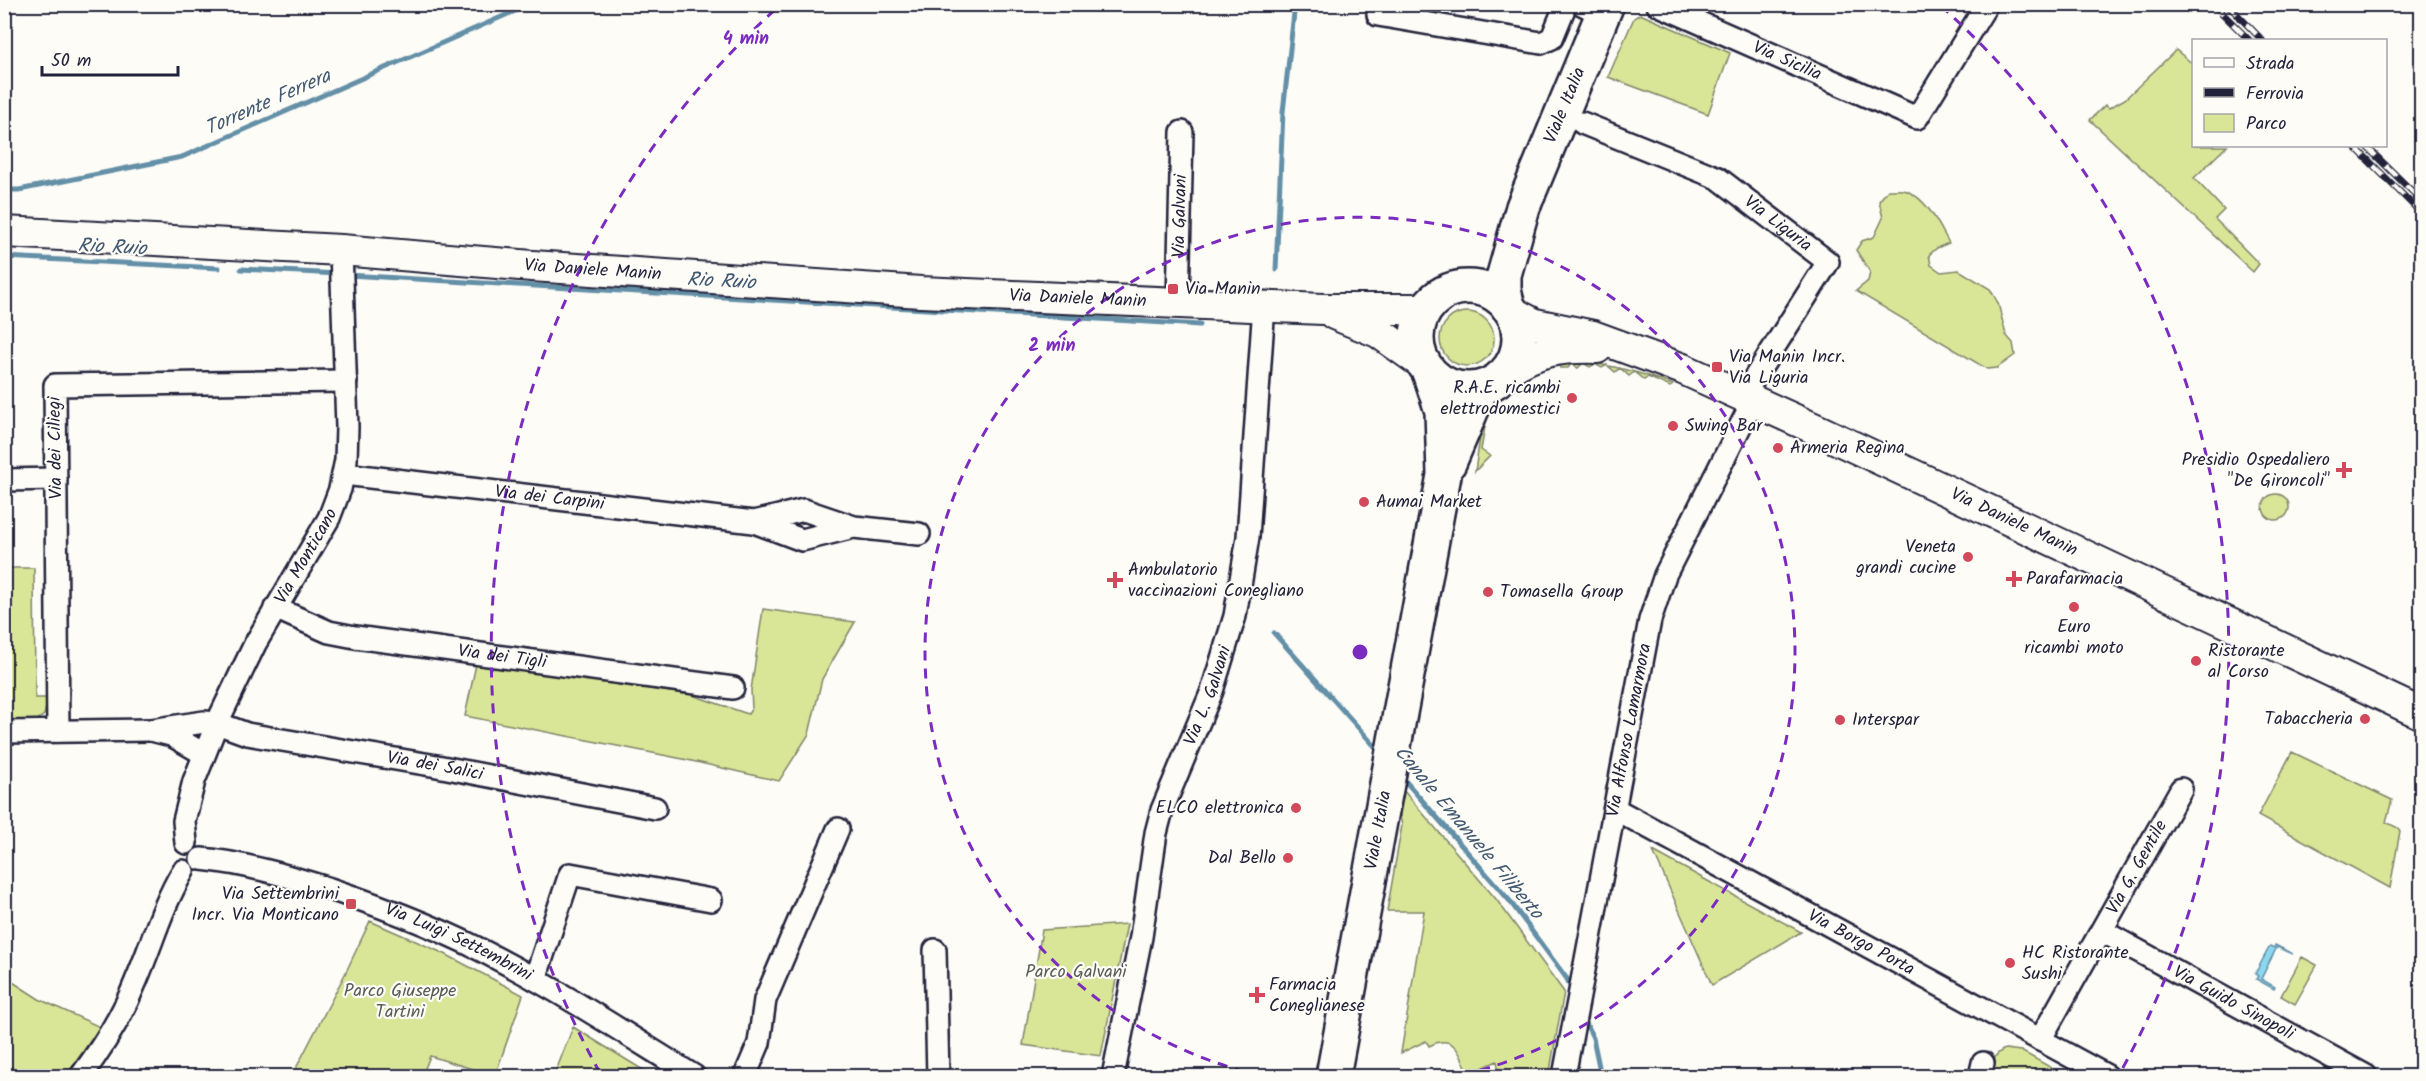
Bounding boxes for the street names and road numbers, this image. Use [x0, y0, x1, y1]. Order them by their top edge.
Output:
street label: Via Sicilia [1748, 33, 1826, 89]
street label: Viale Italia [1536, 63, 1594, 148]
street label: Via Galvani [1165, 173, 1196, 258]
street label: Via Liguria [1737, 188, 1818, 259]
street label: Via Daniele Manin [523, 251, 662, 289]
street label: Via Daniele Manin [1009, 281, 1147, 316]
street label: Via dei Ciliegi [41, 396, 71, 500]
street label: Via dei Carpini [493, 477, 607, 519]
street label: Via Daniele Manin [1946, 480, 2083, 565]
street label: Via Monticano [267, 504, 346, 610]
street label: Via dei Tigli [456, 637, 549, 677]
street label: Via L. Galvani [1176, 641, 1240, 750]
street label: Via Alfonso Lamarmora [1599, 641, 1660, 819]
street label: Via dei Salici [385, 743, 486, 789]
street label: Viale Italia [1357, 788, 1400, 872]
street label: Via G. Gentile [2099, 815, 2175, 920]
street label: Via Luigi Settembrini [381, 895, 538, 990]
street label: Via Borgo Porta [1802, 902, 1920, 984]
street label: Via Guido Sinopoli [2167, 958, 2300, 1049]

